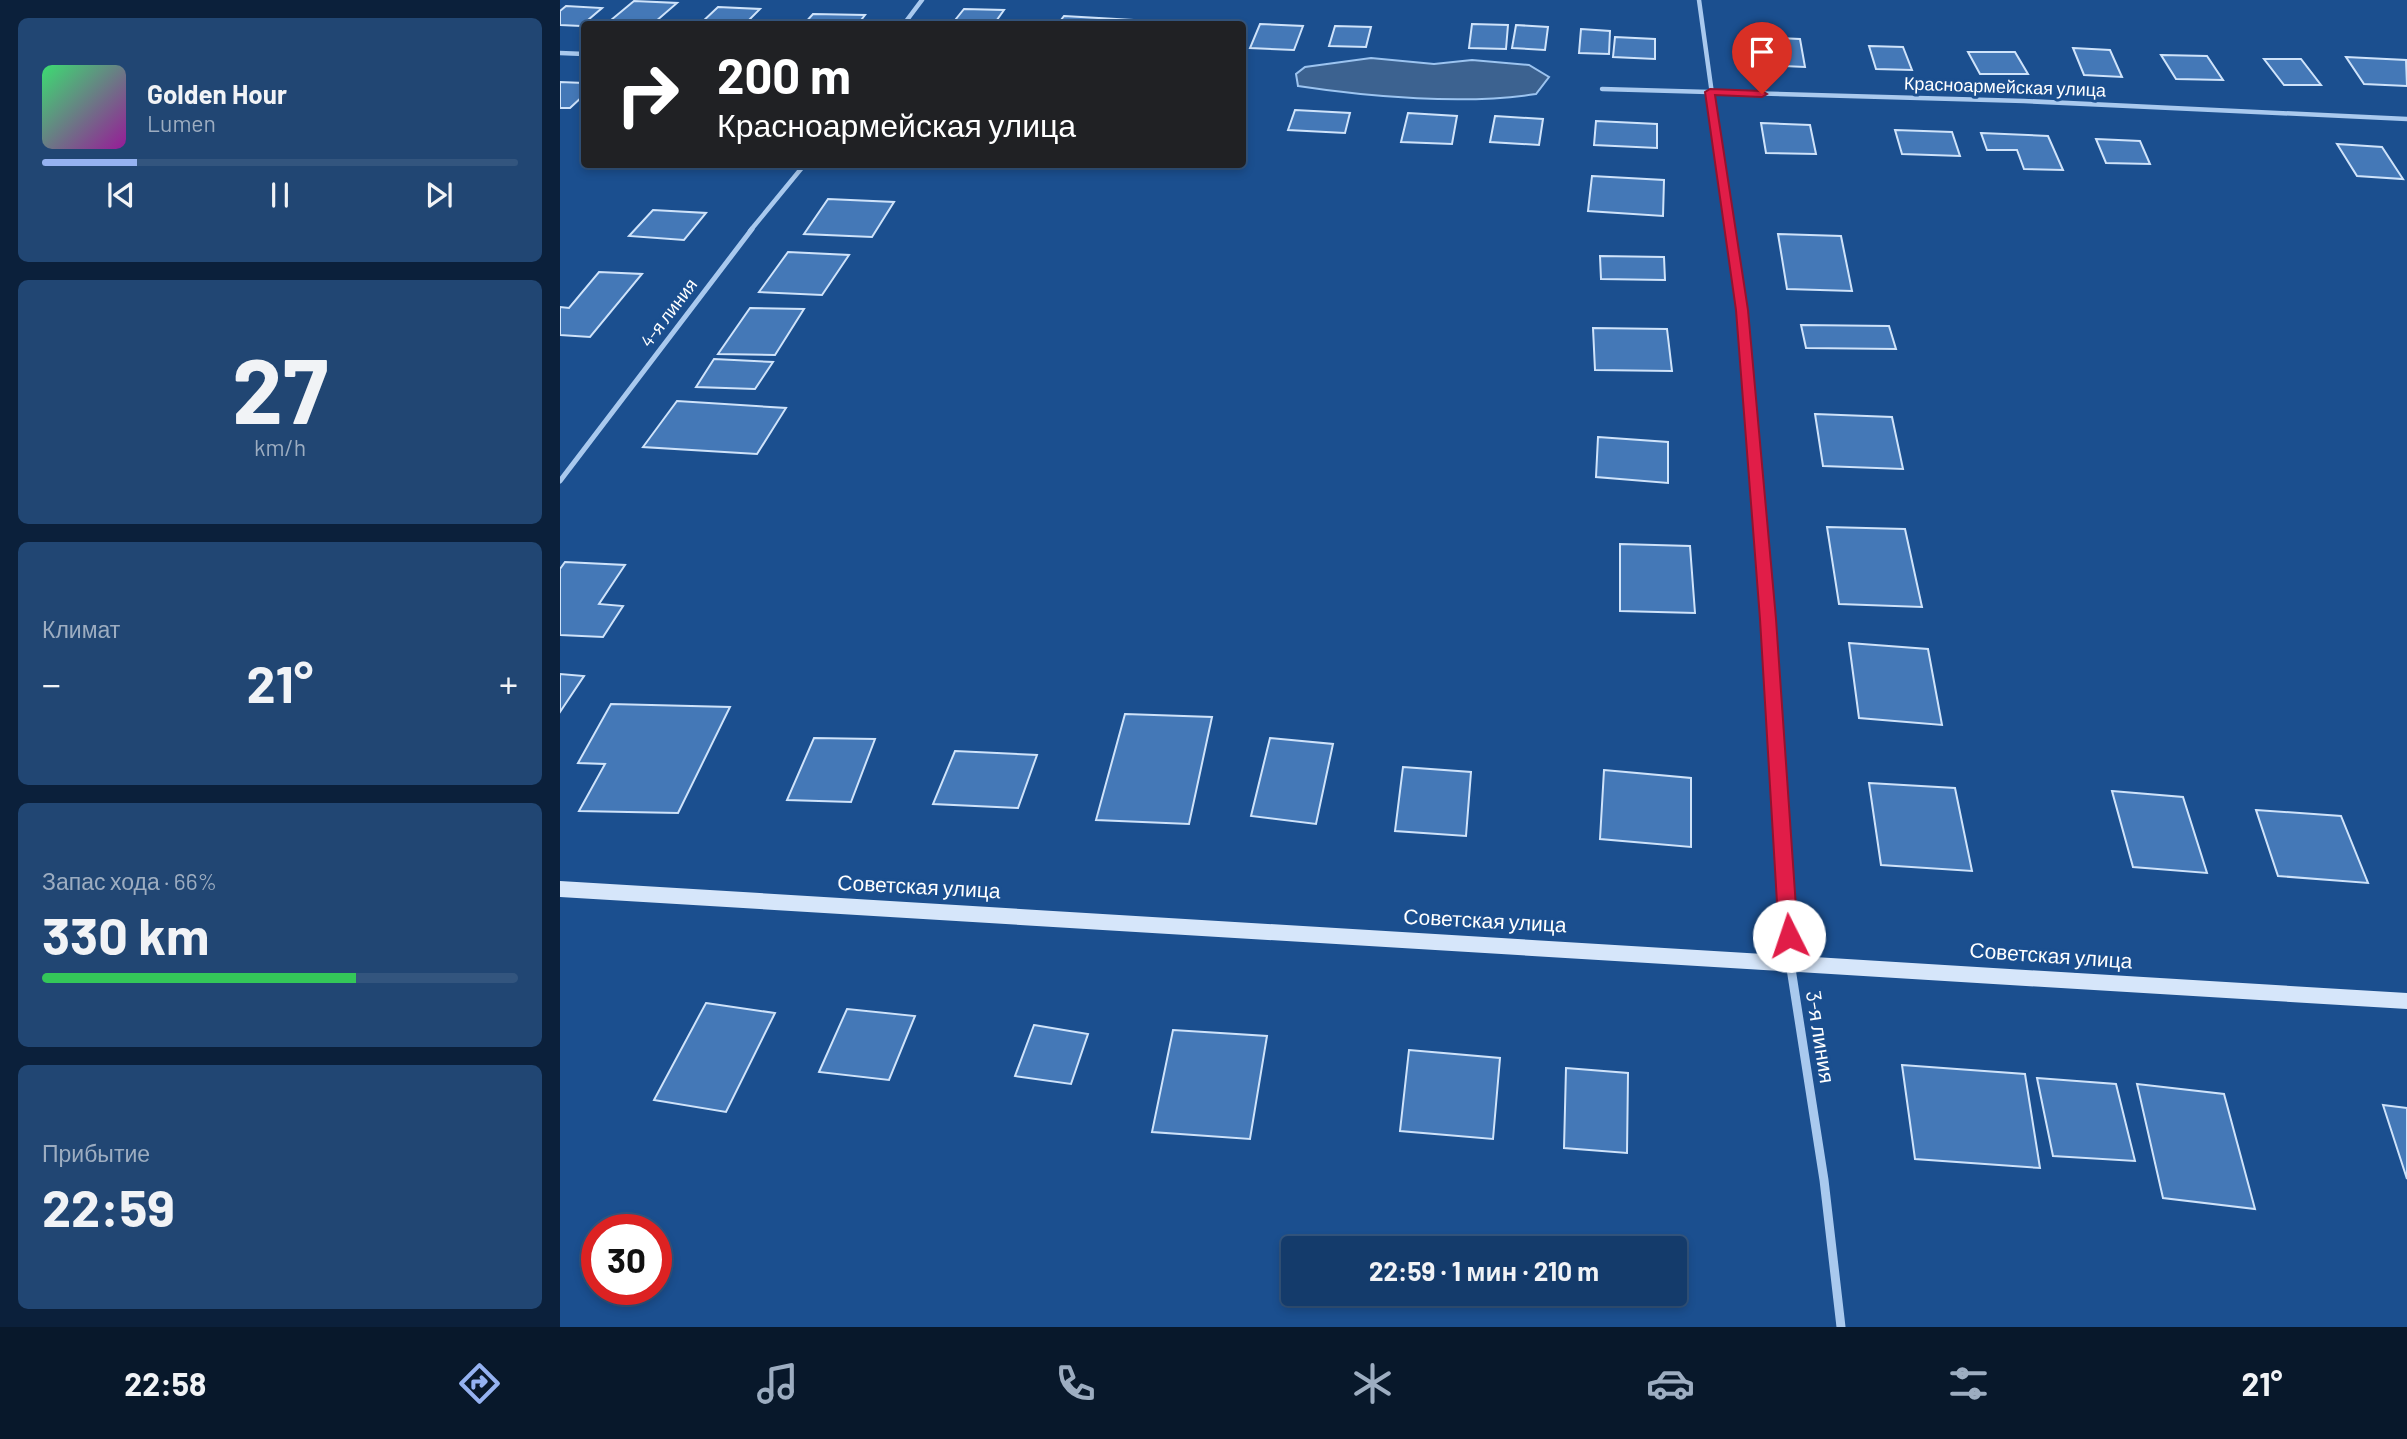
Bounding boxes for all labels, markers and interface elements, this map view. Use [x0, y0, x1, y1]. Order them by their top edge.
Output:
pin [1732, 22, 1792, 94]
icon: arrive [1743, 33, 1781, 71]
text: 200 m [717, 45, 851, 104]
icon: right [602, 49, 693, 140]
street label: Красноармейская улица [1904, 71, 2107, 101]
text: Golden Hour [147, 78, 287, 109]
text: Красноармейская улица [717, 105, 1076, 143]
text: Lumen [147, 109, 216, 137]
icon: previous [102, 176, 140, 214]
icon: pause [261, 176, 299, 214]
icon: next [420, 176, 458, 214]
street label: 4-я линия [635, 274, 701, 351]
text: 27 [232, 333, 328, 442]
text: km/h [254, 433, 306, 461]
text: Климат [42, 615, 120, 643]
text: 21° [247, 651, 313, 713]
text: − [42, 660, 61, 706]
text: + [499, 660, 518, 706]
text: Запас хода · 66% [42, 867, 217, 895]
street label: Советская улица [837, 869, 1002, 902]
position arrow [1752, 899, 1826, 973]
text: 330 km [42, 903, 209, 965]
street label: Советская улица [1403, 903, 1568, 936]
street label: Советская улица [1969, 936, 2134, 973]
street label: 3-я линия [1802, 989, 1841, 1085]
text: Прибытие [42, 1139, 150, 1167]
text: 22:59 [42, 1175, 175, 1237]
speed limit sign: 30 [581, 1214, 672, 1305]
text: 22:59 · 1 мин · 210 m [1369, 1255, 1599, 1286]
icon: directions [455, 1359, 504, 1408]
icon: music [753, 1359, 802, 1408]
icon: phone [1051, 1359, 1100, 1408]
icon: climate [1348, 1359, 1397, 1408]
icon: car [1646, 1359, 1695, 1408]
icon: filters [1944, 1359, 1993, 1408]
text: 22:58 [124, 1364, 206, 1402]
text: 21° [2241, 1364, 2283, 1402]

